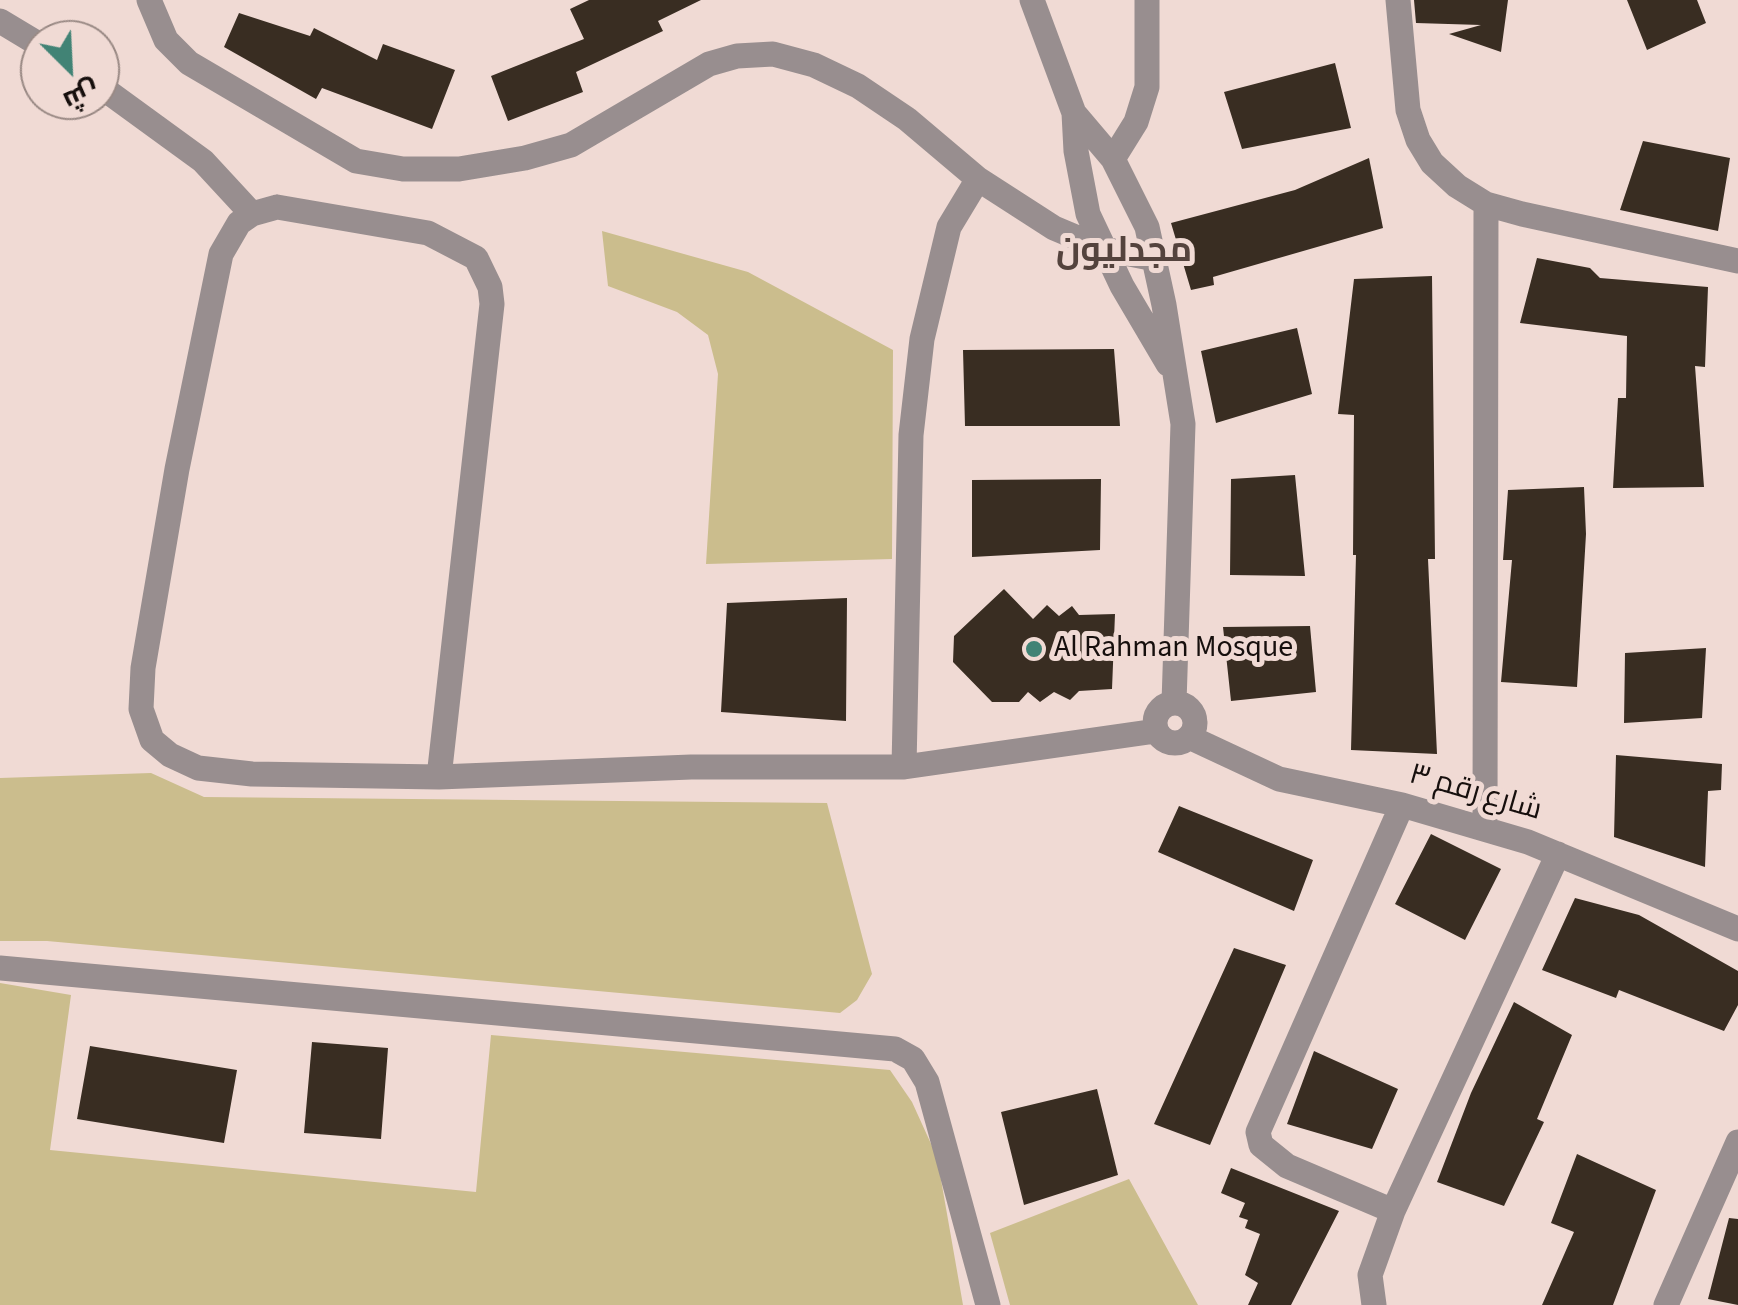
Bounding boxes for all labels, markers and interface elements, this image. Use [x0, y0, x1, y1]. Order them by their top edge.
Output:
north arrow [20, 20, 120, 120]
text: ش [57, 70, 106, 121]
district label: مجدليون [1056, 232, 1192, 274]
place label: Al Rahman Mosque [1054, 631, 1293, 667]
marker: Al Rahman Mosque [1023, 638, 1045, 660]
street label: شارع رقم ٣ [1405, 758, 1545, 830]

